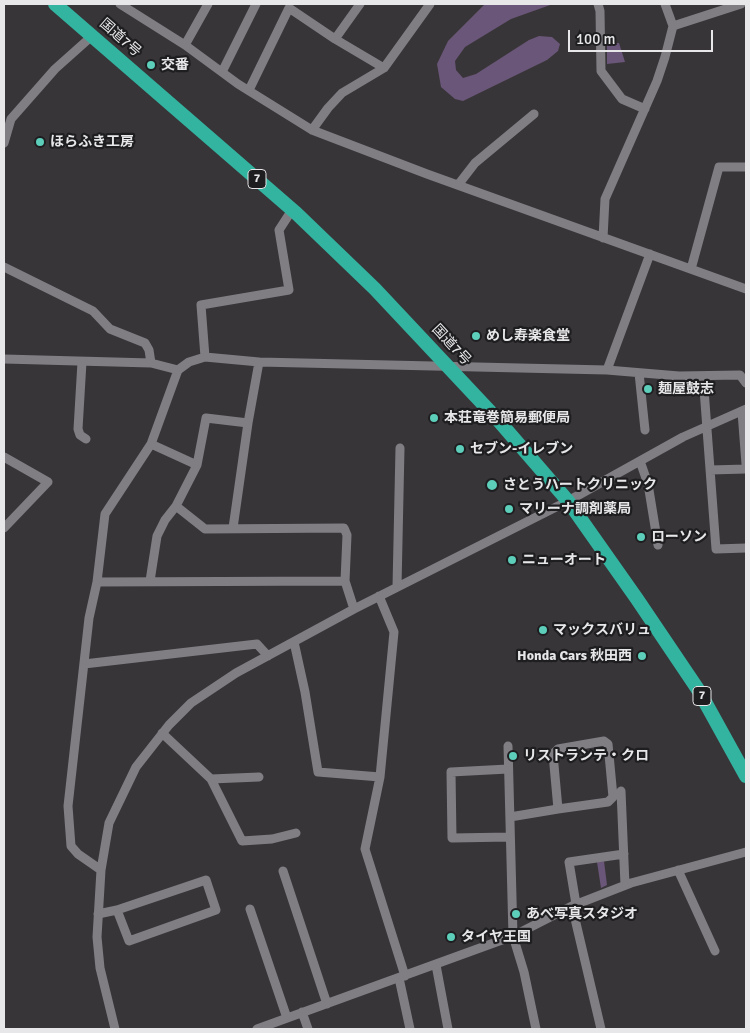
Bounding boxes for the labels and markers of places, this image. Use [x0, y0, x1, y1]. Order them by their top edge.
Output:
place label: 交番 [161, 57, 189, 73]
marker: 交番 [145, 59, 157, 71]
place label: ほらふき工房 [50, 134, 134, 150]
marker: ほらふき工房 [34, 136, 46, 148]
place label: めし寿楽食堂 [486, 328, 570, 344]
marker: めし寿楽食堂 [470, 330, 482, 342]
place label: 麺屋鼓志 [658, 381, 714, 397]
marker: 麺屋鼓志 [642, 383, 654, 395]
place label: 本荘竜巻簡易郵便局 [444, 410, 570, 426]
marker: 本荘竜巻簡易郵便局 [428, 412, 440, 424]
place label: セブン-イレブン [470, 441, 573, 457]
marker: セブン-イレブン [454, 443, 466, 455]
place label: さとうハートクリニック [503, 477, 657, 493]
marker: さとうハートクリニック [485, 478, 499, 492]
place label: マリーナ調剤薬局 [519, 501, 631, 517]
marker: マリーナ調剤薬局 [503, 503, 515, 515]
place label: ローソン [651, 529, 707, 545]
marker: ローソン [635, 531, 647, 543]
place label: ニューオート [522, 552, 606, 568]
marker: ニューオート [506, 554, 518, 566]
place label: マックスバリュ [553, 622, 651, 638]
marker: マックスバリュ [537, 624, 549, 636]
place label: Honda Cars 秋田西 [517, 648, 632, 664]
marker: Honda Cars 秋田西 [636, 650, 648, 662]
place label: リストランテ・クロ [523, 748, 649, 764]
marker: リストランテ・クロ [507, 750, 519, 762]
place label: あべ写真スタジオ [526, 906, 638, 922]
marker: あべ写真スタジオ [510, 908, 522, 920]
place label: タイヤ王国 [461, 929, 531, 945]
marker: タイヤ王国 [445, 931, 457, 943]

